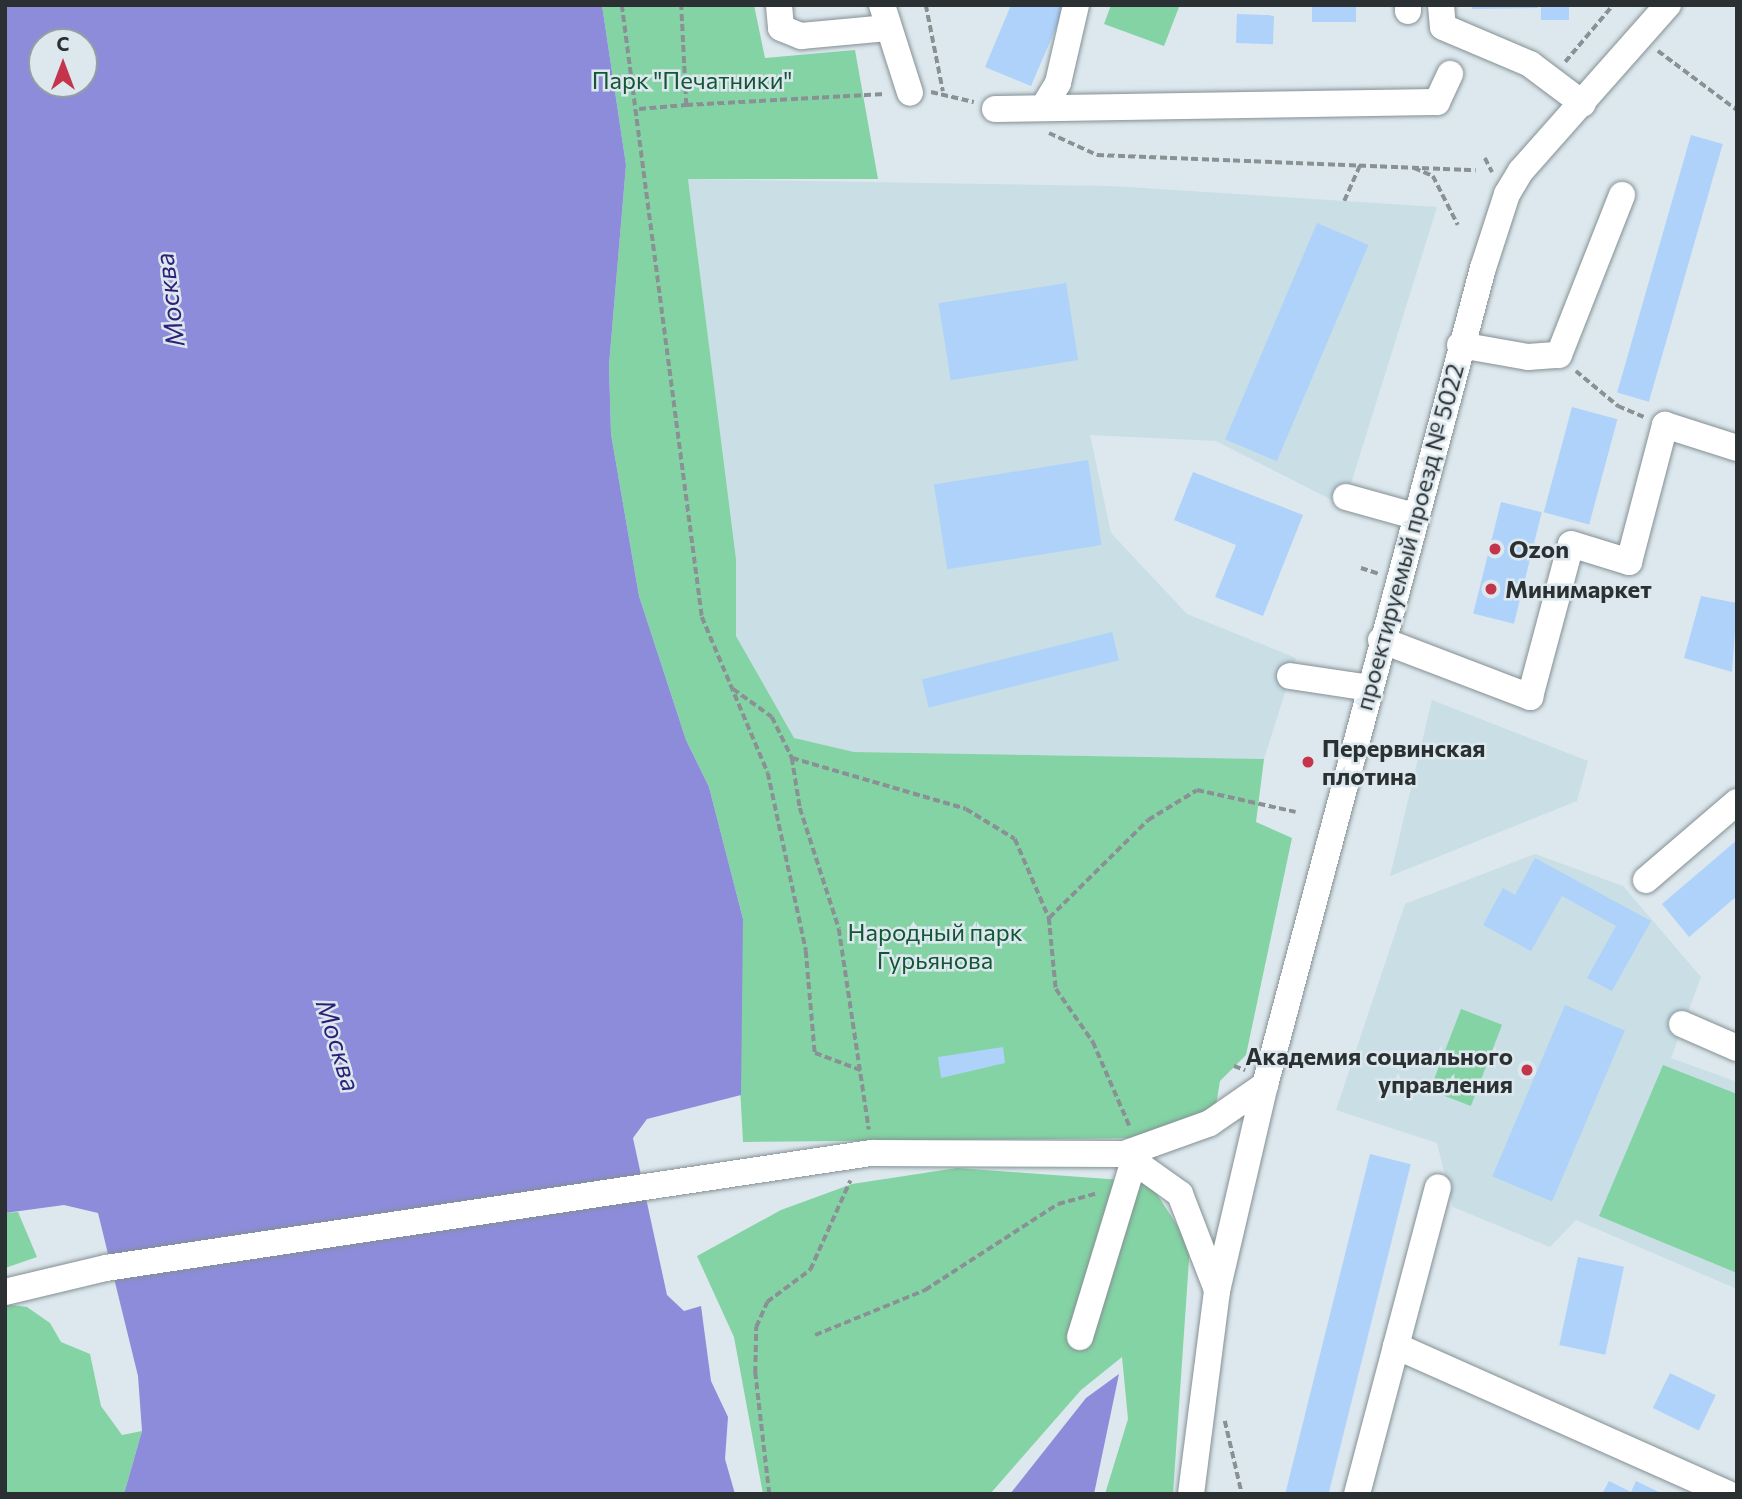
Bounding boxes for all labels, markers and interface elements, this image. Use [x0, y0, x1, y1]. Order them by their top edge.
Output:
north arrow [28, 28, 98, 98]
text: С [57, 32, 70, 55]
park label: Парк "Печатники" [592, 66, 792, 94]
water label: Москва [148, 251, 190, 349]
street label: проектируемый проезд № 5022 [1349, 361, 1469, 713]
place label: Ozon [1509, 535, 1569, 563]
marker: Ozon [1487, 541, 1503, 557]
place label: Минимаркет [1505, 575, 1652, 603]
marker: Минимаркет [1483, 581, 1499, 597]
place label: Перервинская плотина [1322, 734, 1486, 790]
marker: Перервинская плотина [1300, 754, 1316, 770]
park label: Народный парк Гурьянова [847, 918, 1023, 974]
water label: Москва [310, 995, 368, 1095]
place label: Академия социального управления [1245, 1042, 1513, 1098]
marker: Академия социального управления [1519, 1062, 1535, 1078]

